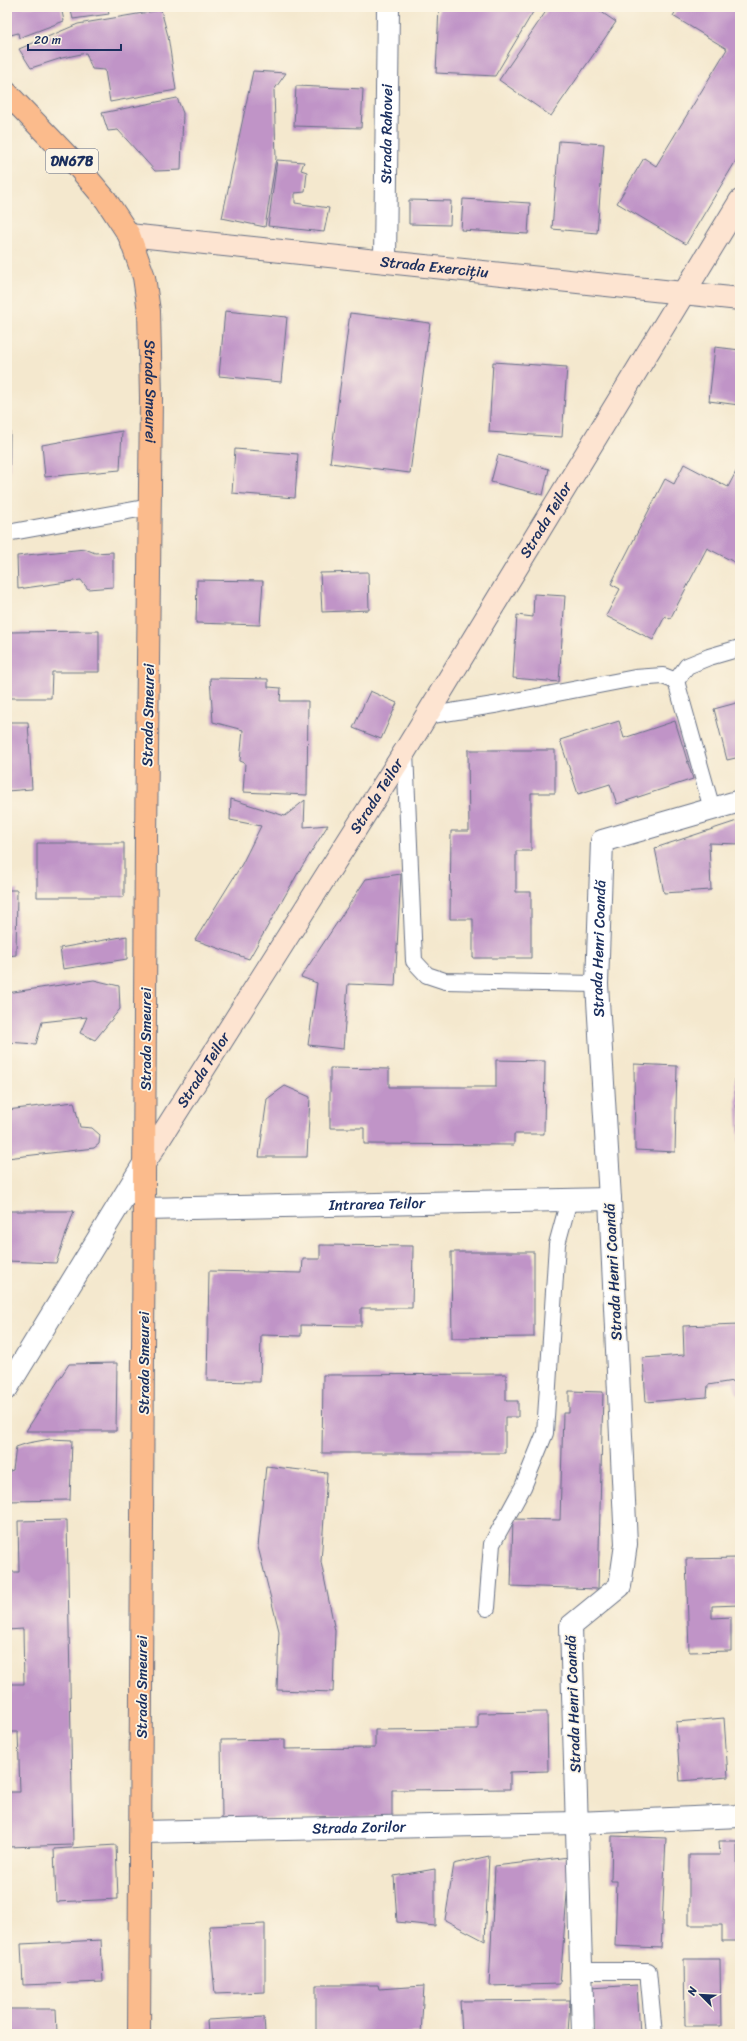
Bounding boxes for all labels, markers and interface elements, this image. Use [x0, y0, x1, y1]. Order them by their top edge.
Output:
scale bar [28, 26, 121, 52]
text: 20 m [34, 29, 61, 51]
street label: Strada Rahovei [373, 83, 400, 184]
road number: DN67B [46, 149, 98, 173]
street label: Strada Exercițiu [379, 248, 490, 286]
street label: Strada Smeurei [137, 339, 164, 444]
street label: Strada Teilor [512, 476, 580, 563]
street label: Strada Smeurei [134, 662, 162, 767]
street label: Strada Teilor [343, 752, 411, 839]
street label: Strada Henri Coandă [584, 879, 614, 1018]
street label: Strada Smeurei [133, 987, 159, 1091]
street label: Strada Teilor [169, 1026, 238, 1113]
street label: Intrarea Teilor [328, 1190, 426, 1218]
street label: Strada Henri Coandă [596, 1202, 630, 1341]
street label: Strada Smeurei [131, 1311, 157, 1415]
street label: Strada Smeurei [129, 1635, 155, 1739]
street label: Strada Henri Coandă [558, 1635, 588, 1773]
street label: Strada Zorilor [312, 1814, 407, 1841]
north arrow [681, 1975, 721, 2015]
text: N [682, 1983, 703, 1999]

